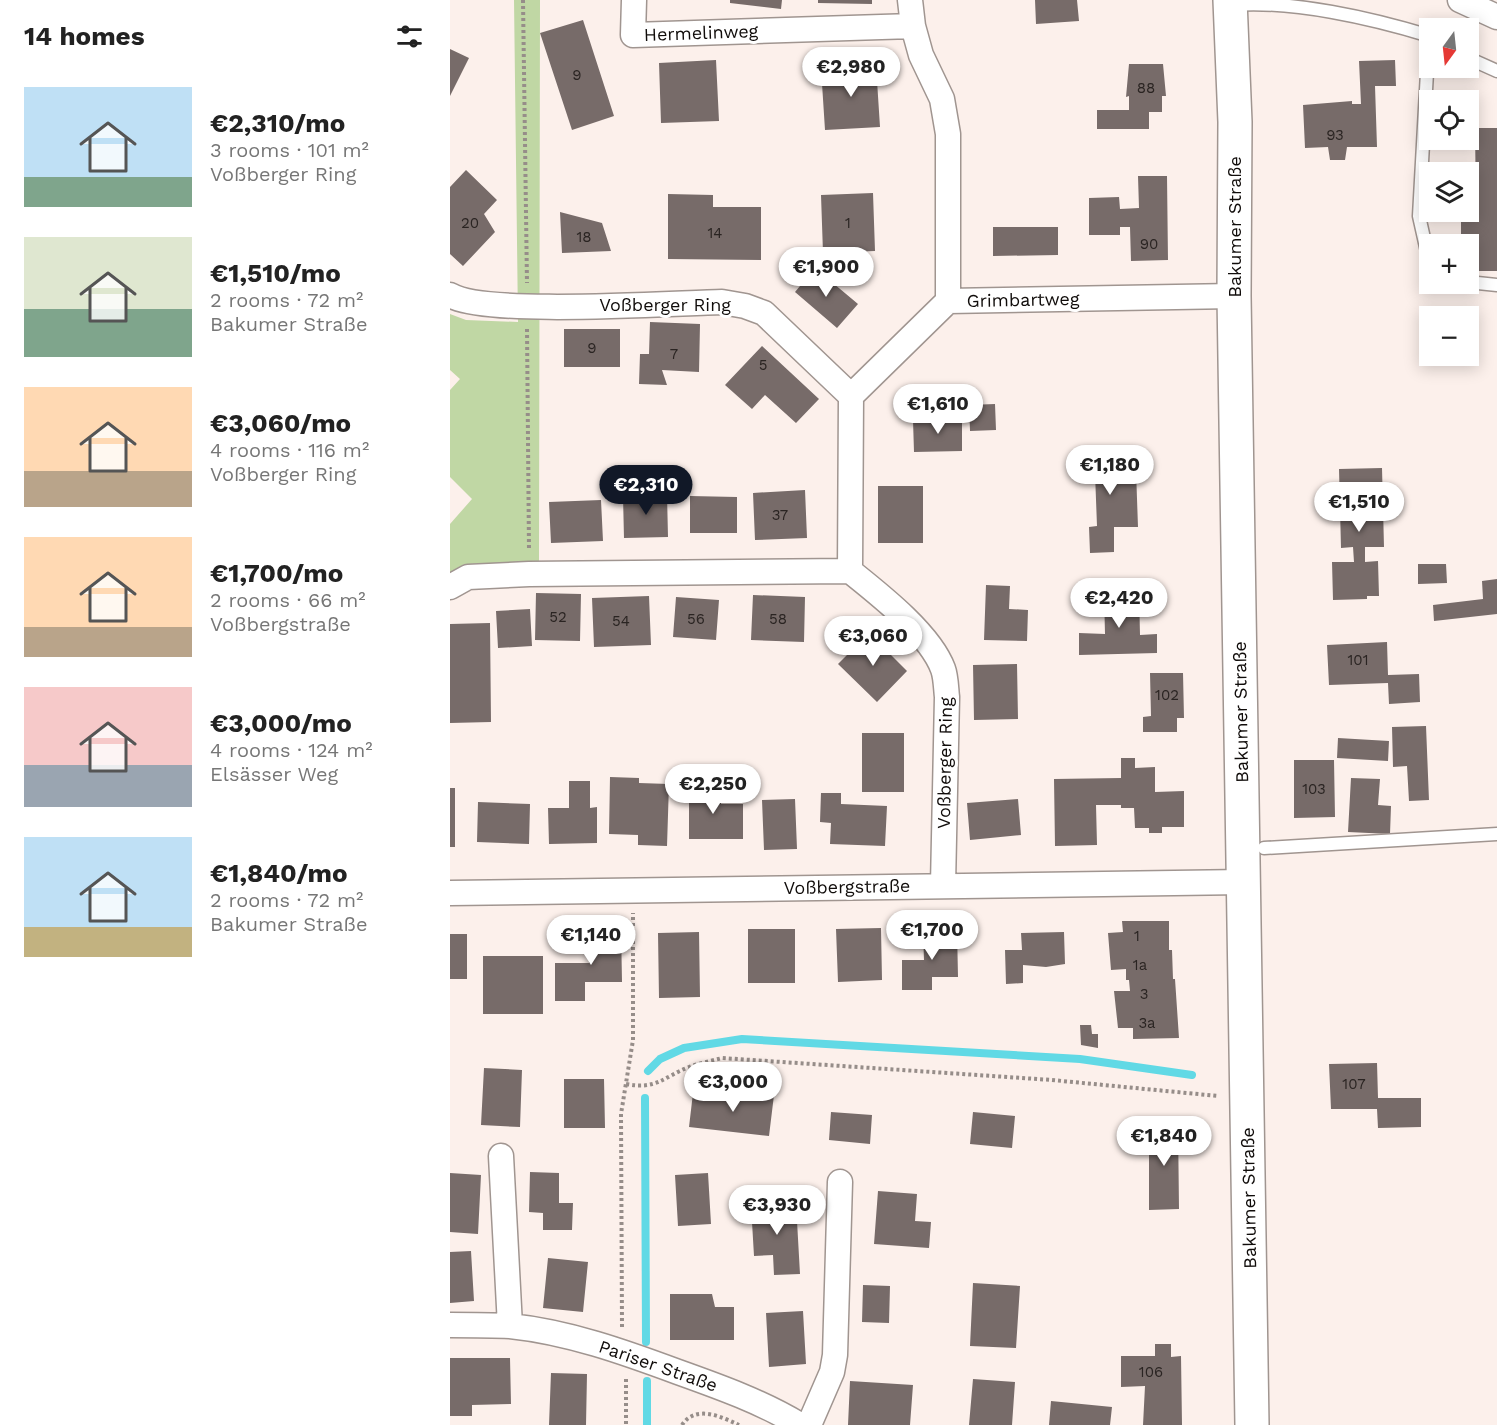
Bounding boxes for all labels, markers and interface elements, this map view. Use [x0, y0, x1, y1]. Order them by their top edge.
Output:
north arrow [1419, 18, 1479, 78]
map controls [1419, 18, 1479, 366]
icon: filters [393, 20, 426, 53]
street label: Hermelinweg [643, 20, 759, 45]
text: 14 homes [24, 21, 145, 51]
pin: €2,980 [802, 47, 900, 98]
text: €2,980 [816, 54, 886, 78]
house number: 9 [572, 66, 582, 84]
house number: 88 [1137, 79, 1155, 97]
button: locate [1419, 90, 1479, 150]
text: €2,310/mo [210, 108, 345, 138]
icon: home [72, 111, 144, 183]
house number: 93 [1326, 126, 1344, 144]
text: 3 rooms · 101 m² [210, 138, 369, 162]
street label: Bakumer Straße [1224, 156, 1245, 298]
text: Voßberger Ring [210, 162, 356, 186]
button: layers [1419, 162, 1479, 222]
house number: 20 [461, 214, 479, 232]
house number: 1 [845, 214, 851, 232]
house number: 14 [707, 224, 723, 242]
house number: 18 [576, 228, 592, 246]
button: + [1419, 234, 1479, 294]
house number: 90 [1140, 235, 1158, 253]
pin: €1,900 [777, 247, 875, 298]
text: €1,900 [793, 254, 859, 278]
text: €1,510/mo [210, 258, 341, 288]
icon: home [72, 261, 144, 333]
text: 2 rooms · 72 m² [210, 288, 363, 312]
street label: Grimbartweg [966, 288, 1080, 311]
street label: Voßberger Ring [599, 294, 731, 315]
button: − [1419, 306, 1479, 366]
text: Bakumer Straße [210, 312, 367, 336]
house number: 9 [587, 339, 597, 357]
house number: 7 [670, 345, 678, 363]
house number: 5 [759, 356, 767, 374]
pin: €1,610 [889, 384, 987, 435]
text: €1,610 [907, 391, 969, 415]
text: €3,060/mo [210, 408, 351, 438]
icon: home [72, 411, 144, 483]
text: 4 rooms · 116 m² [210, 438, 369, 462]
pin: €1,180 [1061, 445, 1159, 496]
text: €1,180 [1080, 452, 1140, 476]
text: Voßberger Ring [210, 462, 356, 486]
pin: €2,310 [597, 465, 695, 516]
text: €2,310 [613, 472, 679, 496]
pin: €1,510 [1310, 482, 1408, 533]
text: €1,510 [1328, 489, 1390, 513]
house number: 37 [772, 506, 788, 524]
text: €1,700/mo [210, 558, 343, 588]
icon: home [72, 561, 144, 633]
pin: €2,420 [1070, 578, 1168, 629]
text: €2,420 [1084, 585, 1154, 609]
text: 2 rooms · 66 m² [210, 588, 366, 612]
house number: 52 [549, 608, 567, 626]
house number: 56 [687, 610, 705, 628]
house number: 58 [769, 610, 787, 628]
text: Voßbergstraße [210, 612, 351, 636]
house number: 54 [612, 612, 630, 630]
pin: €3,060 [824, 616, 922, 667]
text: €3,060 [838, 623, 908, 647]
street label: Bakumer Straße [1229, 641, 1252, 783]
house number: 101 [1347, 651, 1369, 669]
house number: 102 [1155, 686, 1179, 704]
street label: Voßberger Ring [933, 697, 956, 829]
text: €3,000/mo [210, 708, 352, 738]
icon: home [72, 711, 144, 783]
text: 4 rooms · 124 m² [210, 738, 373, 762]
text: Elsässer Weg [210, 762, 338, 786]
pin: €2,250 [664, 764, 762, 815]
text: €2,250 [679, 771, 747, 795]
house number: 103 [1302, 780, 1326, 798]
text: €1,840/mo [210, 858, 348, 888]
icon: home [72, 861, 144, 933]
street label: Voßbergstraße [783, 875, 911, 898]
text: 2 rooms · 72 m² [210, 888, 363, 912]
pin: €1,700 [883, 910, 981, 961]
text: Bakumer Straße [210, 912, 367, 936]
pin: €1,140 [542, 915, 640, 966]
text: €1,700 [900, 917, 964, 941]
text: €1,140 [561, 922, 621, 946]
house number: 1 [1134, 927, 1140, 945]
house number: 1a [1133, 956, 1148, 974]
house number: 3 [1140, 985, 1148, 1003]
house number: 3a [1138, 1014, 1156, 1032]
pin: €3,000 [684, 1062, 782, 1113]
text: €3,000 [698, 1069, 768, 1093]
house number: 107 [1342, 1075, 1366, 1093]
pin: €1,840 [1115, 1116, 1213, 1167]
text: €1,840 [1131, 1123, 1197, 1147]
street label: Bakumer Straße [1237, 1127, 1260, 1269]
pin: €3,930 [728, 1185, 826, 1236]
text: €3,930 [743, 1192, 811, 1216]
street label: Pariser Straße [596, 1335, 720, 1396]
house number: 106 [1139, 1363, 1163, 1381]

